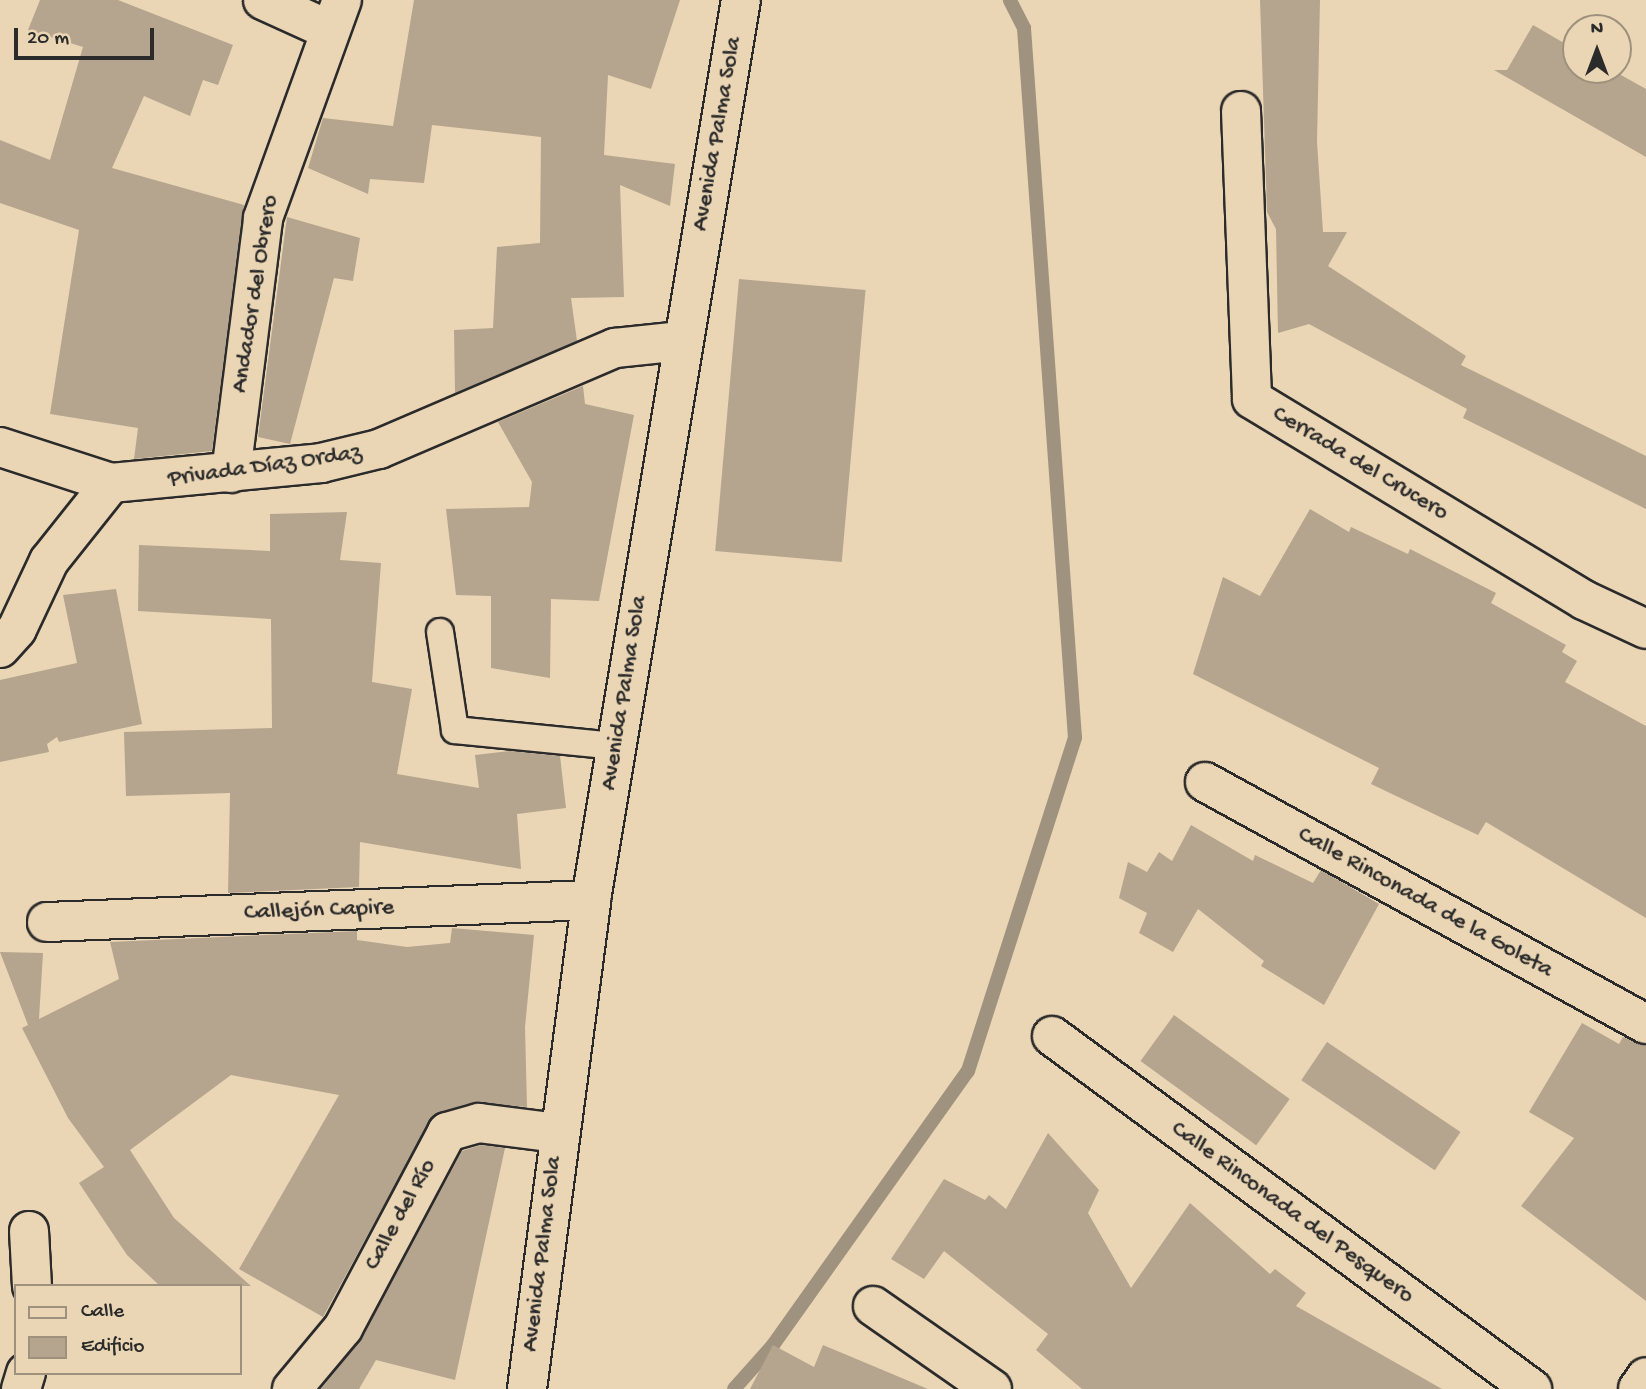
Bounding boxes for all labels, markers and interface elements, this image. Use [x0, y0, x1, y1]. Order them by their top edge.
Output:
scale bar [18, 14, 158, 58]
north arrow [1562, 14, 1632, 84]
text: N [1591, 18, 1603, 41]
text: 20 m [27, 27, 69, 52]
street label: Avenida Palma Sola [687, 35, 749, 233]
street label: Andador del Obrero [226, 193, 286, 395]
street label: Cerrada del Crucero [1267, 400, 1453, 528]
street label: Privada Díaz Ordaz [166, 439, 364, 495]
street label: Avenida Palma Sola [595, 594, 655, 792]
street label: Calle Rinconada de la Goleta [1292, 821, 1558, 985]
street label: Callejón Capire [244, 894, 394, 928]
street label: Calle Rinconada del Pesquero [1165, 1115, 1419, 1311]
street label: Calle del Río [359, 1154, 443, 1276]
street label: Avenida Palma Sola [517, 1155, 569, 1353]
legend [14, 1284, 242, 1375]
text: Calle [81, 1300, 124, 1325]
text: Edificio [81, 1335, 145, 1360]

